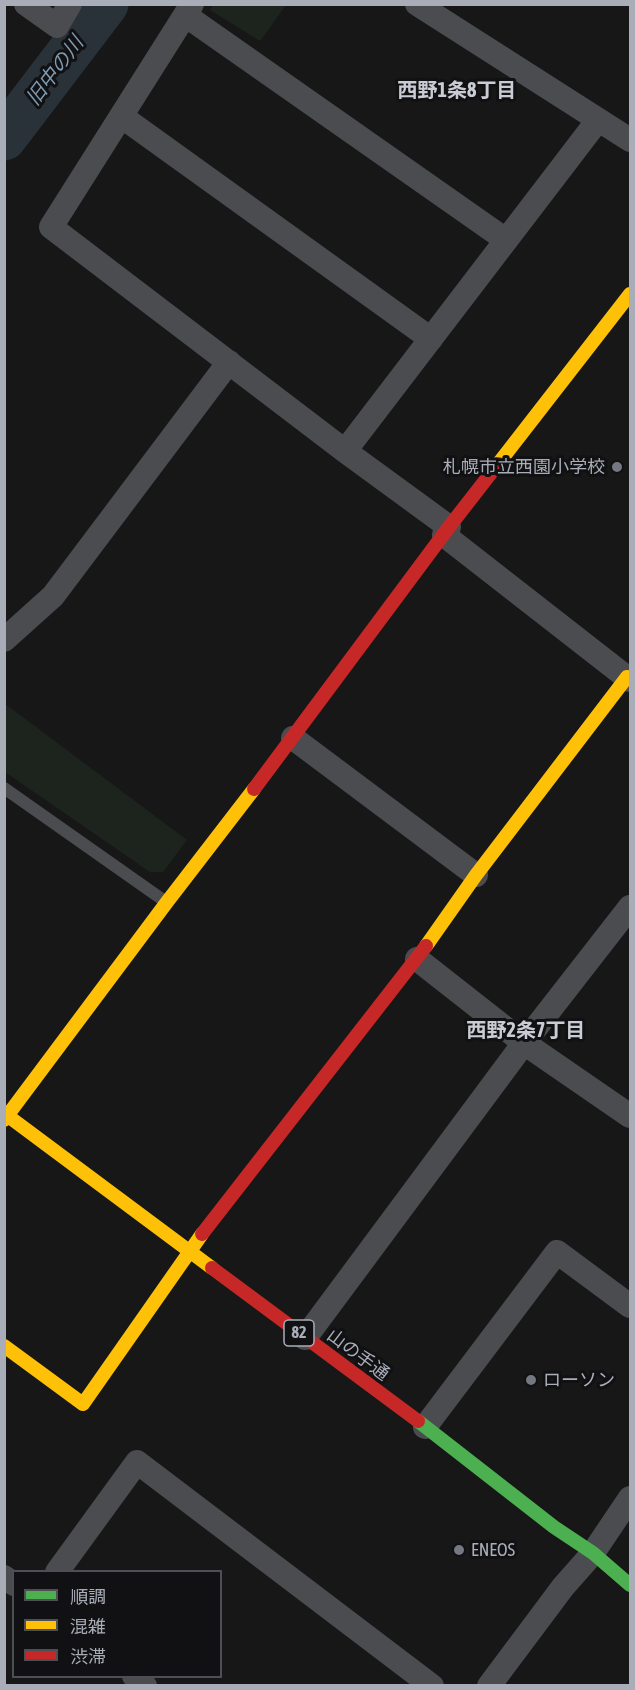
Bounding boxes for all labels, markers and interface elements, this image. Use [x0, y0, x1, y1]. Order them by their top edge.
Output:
water label: 旧中の川 [21, 32, 89, 110]
district label: 西野1条8丁目 [398, 79, 516, 103]
place label: 札幌市立西園小学校 [443, 456, 605, 478]
marker: 札幌市立西園小学校 [610, 460, 624, 474]
district label: 西野2条7丁目 [467, 1019, 585, 1043]
road number: 82 [284, 1320, 314, 1346]
street label: 山の手通 [323, 1325, 393, 1385]
place label: ローソン [543, 1369, 615, 1391]
marker: ローソン [524, 1373, 538, 1387]
place label: ENEOS [471, 1539, 515, 1561]
marker: ENEOS [452, 1543, 466, 1557]
legend [12, 1570, 222, 1678]
text: 順調 [70, 1586, 106, 1607]
text: 混雑 [70, 1616, 106, 1637]
text: 渋滞 [70, 1646, 106, 1667]

